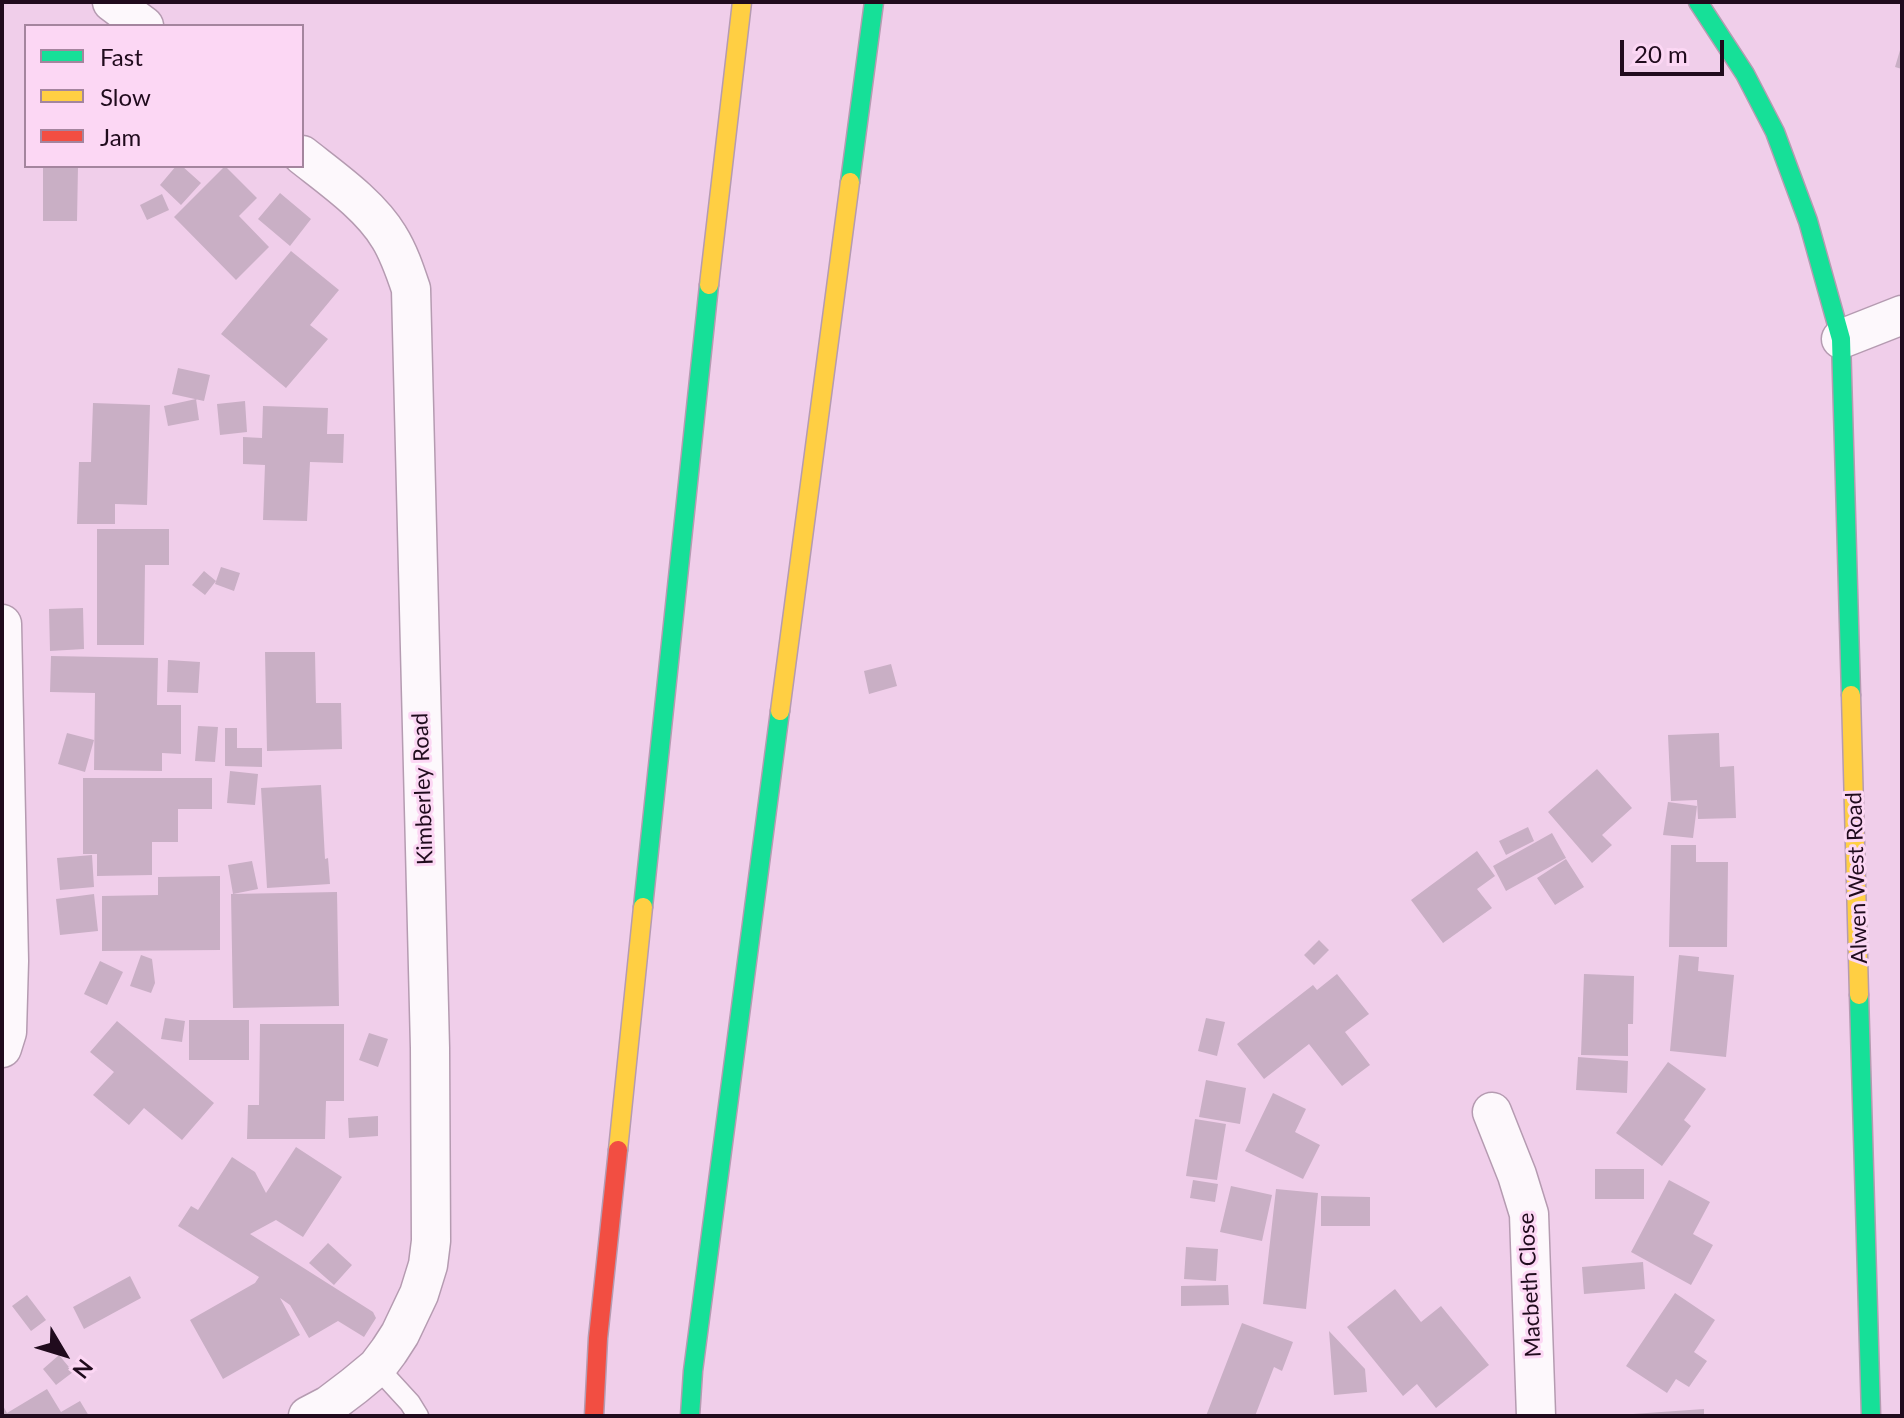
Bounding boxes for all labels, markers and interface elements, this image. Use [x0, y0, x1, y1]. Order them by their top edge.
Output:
legend [24, 24, 304, 168]
scale bar [1624, 24, 1728, 74]
text: 20 m [1634, 39, 1688, 68]
text: Fast [100, 42, 143, 71]
text: Slow [100, 82, 151, 111]
text: Jam [100, 122, 141, 151]
street label: Kimberley Road [407, 712, 439, 866]
street label: Alwen West Road [1841, 792, 1873, 964]
street label: Macbeth Close [1513, 1212, 1547, 1358]
north arrow [24, 1314, 104, 1394]
text: N [67, 1354, 99, 1384]

